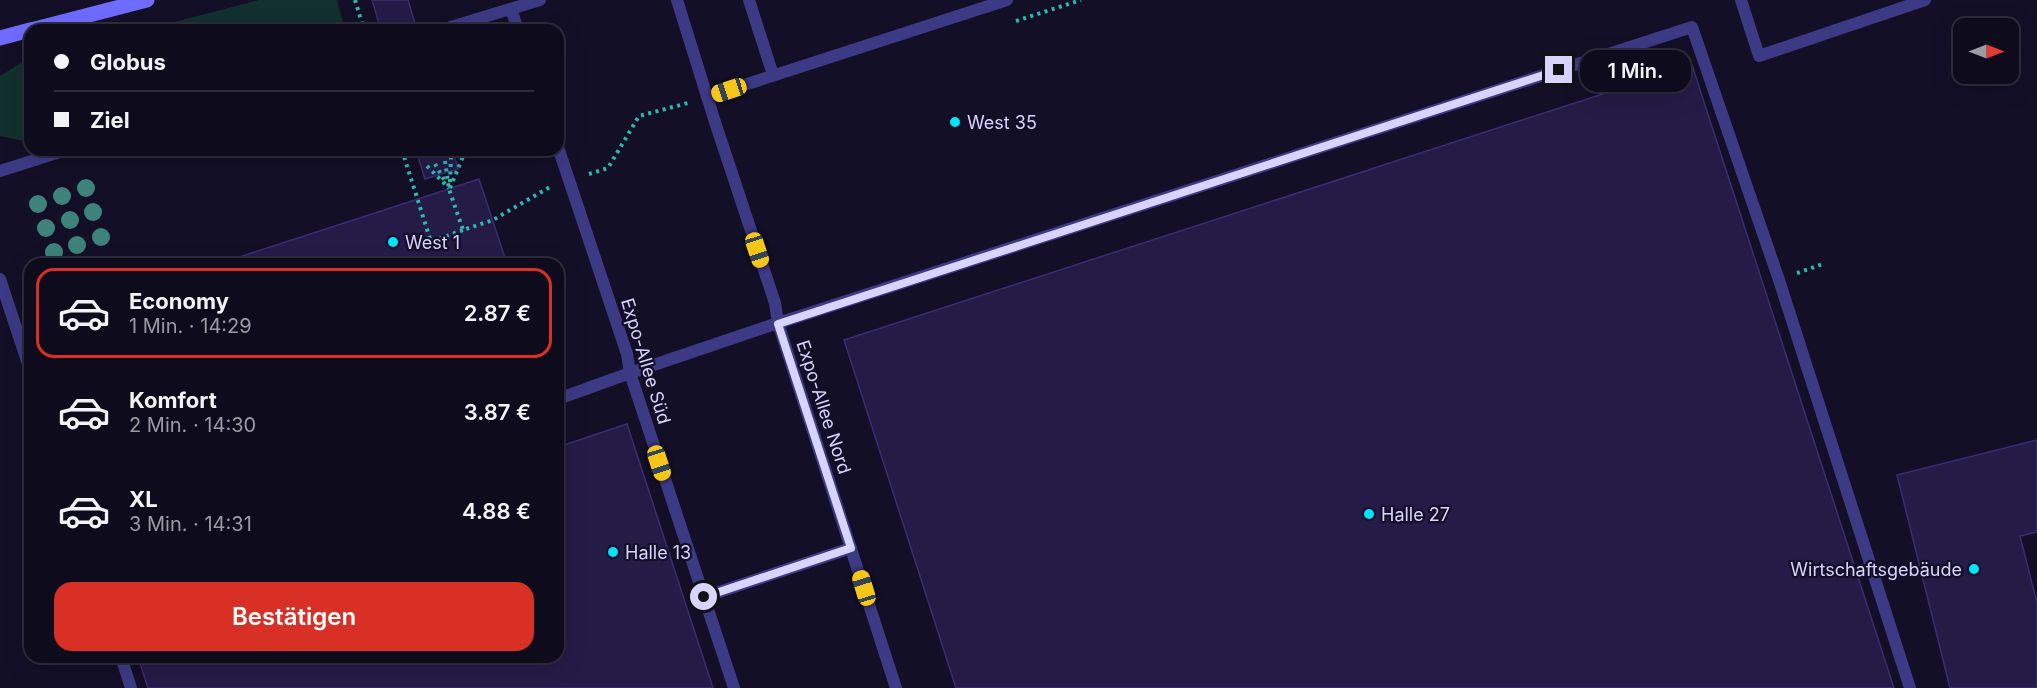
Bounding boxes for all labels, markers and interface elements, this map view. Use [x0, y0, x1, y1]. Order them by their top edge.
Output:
north arrow [1953, 18, 2019, 84]
map controls [1953, 18, 2019, 84]
text: Globus [90, 49, 166, 75]
callout: 1 Min. [1580, 49, 1691, 91]
route end [1545, 56, 1572, 83]
text: 1 Min. [1608, 59, 1663, 83]
car [709, 76, 749, 104]
text: Ziel [90, 107, 130, 133]
place label: West 35 [967, 112, 1037, 133]
marker: West 35 [948, 115, 962, 129]
car [743, 230, 771, 270]
place label: West 1 [405, 232, 460, 253]
marker: West 1 [386, 235, 400, 249]
icon: car [57, 286, 111, 340]
text: Economy [129, 288, 229, 314]
street label: Expo-Allee Süd [617, 296, 675, 426]
text: 2.87 € [464, 300, 531, 326]
text: 1 Min. · 14:29 [129, 314, 252, 338]
street label: Expo-Allee Nord [793, 338, 855, 476]
icon: car [57, 385, 111, 439]
text: Komfort [129, 387, 217, 413]
text: 3.87 € [464, 399, 531, 425]
text: 2 Min. · 14:30 [129, 413, 256, 437]
car [645, 443, 673, 483]
icon: car [57, 484, 111, 538]
text: XL [129, 486, 158, 512]
text: 4.88 € [462, 498, 531, 524]
place label: Halle 27 [1381, 504, 1450, 525]
marker: Halle 27 [1362, 507, 1376, 521]
text: 3 Min. · 14:31 [129, 512, 252, 536]
place label: Halle 13 [625, 542, 691, 563]
marker: Halle 13 [606, 545, 620, 559]
place label: Wirtschaftsgebäude [1790, 559, 1962, 580]
marker: Wirtschaftsgebäude [1967, 562, 1981, 576]
car [850, 568, 878, 608]
button: Bestätigen [54, 582, 534, 651]
route start [690, 583, 717, 610]

